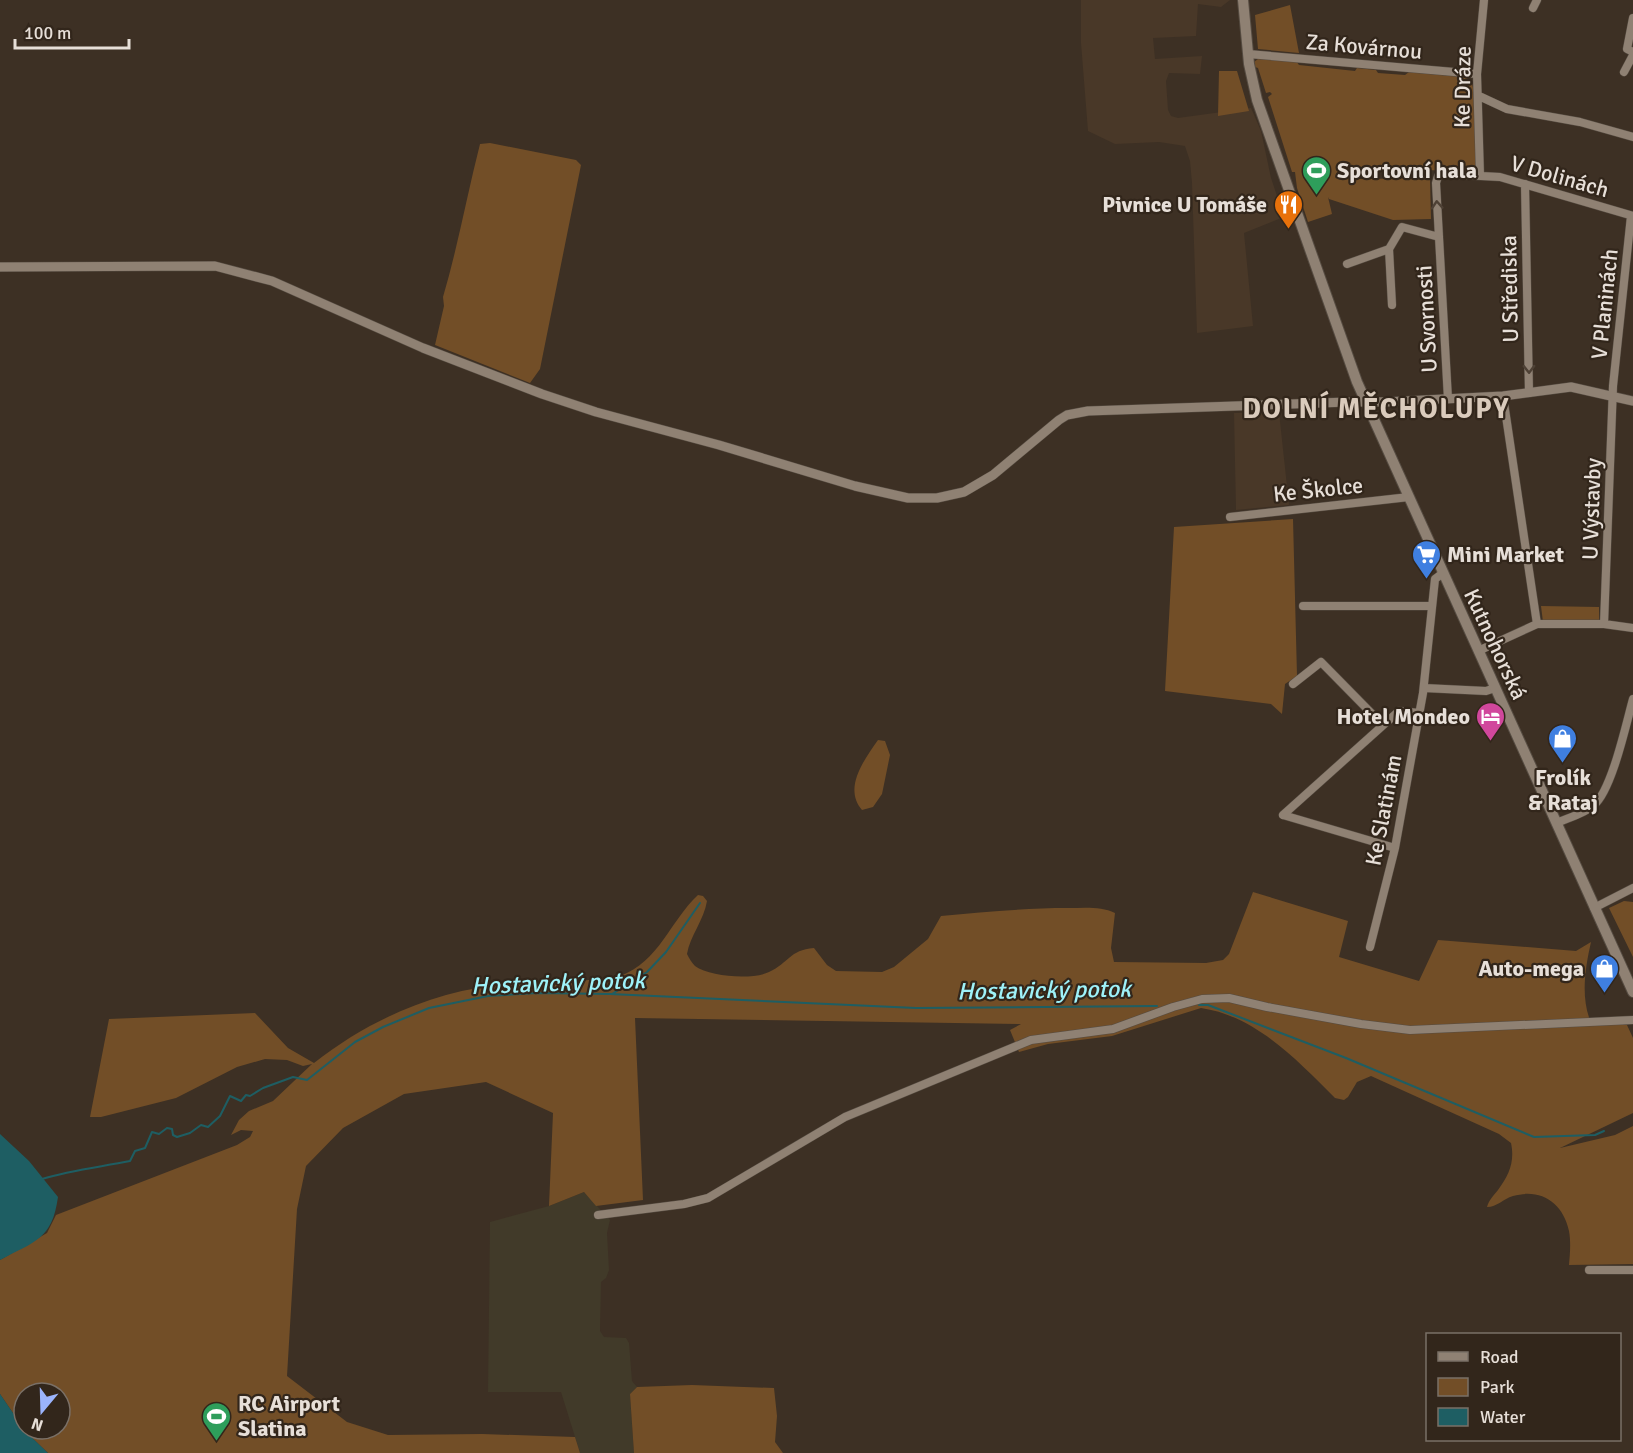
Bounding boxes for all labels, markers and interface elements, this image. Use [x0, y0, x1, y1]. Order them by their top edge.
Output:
scale bar [15, 12, 129, 50]
text: 100 m [24, 22, 71, 44]
street label: Za Kovárnou [1305, 28, 1423, 65]
street label: Ke Dráze [1448, 46, 1477, 128]
street label: V Dolinách [1508, 150, 1612, 203]
sports icon: Sportovní hala [1300, 154, 1332, 196]
place label: Sportovní hala [1337, 157, 1477, 184]
restaurant icon: Pivnice U Tomáše [1272, 188, 1304, 230]
place label: Pivnice U Tomáše [1102, 191, 1267, 218]
one-way arrow [1431, 201, 1444, 210]
street label: U Střediska [1495, 235, 1524, 343]
street label: V Planinách [1585, 247, 1624, 361]
street label: U Svornosti [1410, 265, 1443, 373]
one-way arrow [1522, 364, 1535, 373]
district label: DOLNÍ MĚCHOLUPY [1242, 390, 1510, 426]
street label: U Výstavby [1576, 457, 1607, 561]
street label: Ke Školce [1272, 471, 1364, 508]
supermarket icon: Mini Market [1410, 538, 1442, 580]
place label: Mini Market [1447, 541, 1564, 568]
street label: Kutnohorská [1458, 584, 1533, 704]
hotel icon: Hotel Mondeo [1475, 700, 1507, 742]
place label: Hotel Mondeo [1337, 703, 1470, 730]
shop icon: Frolík & Rataj [1547, 722, 1579, 764]
street label: Ke Slatinám [1359, 752, 1408, 868]
place label: Frolík & Rataj [1528, 764, 1598, 816]
shop icon: Auto-mega [1589, 952, 1621, 994]
place label: Auto-mega [1479, 955, 1584, 982]
water label: Hostavický potok [471, 965, 647, 1001]
water label: Hostavický potok [957, 973, 1133, 1007]
legend [1426, 1333, 1621, 1441]
text: Road [1480, 1346, 1519, 1368]
text: Park [1480, 1376, 1515, 1398]
north arrow [12, 1381, 72, 1441]
place label: RC Airport Slatina [238, 1390, 340, 1442]
sports icon: RC Airport Slatina [201, 1400, 233, 1442]
text: Water [1480, 1406, 1526, 1428]
text: N [29, 1413, 46, 1436]

